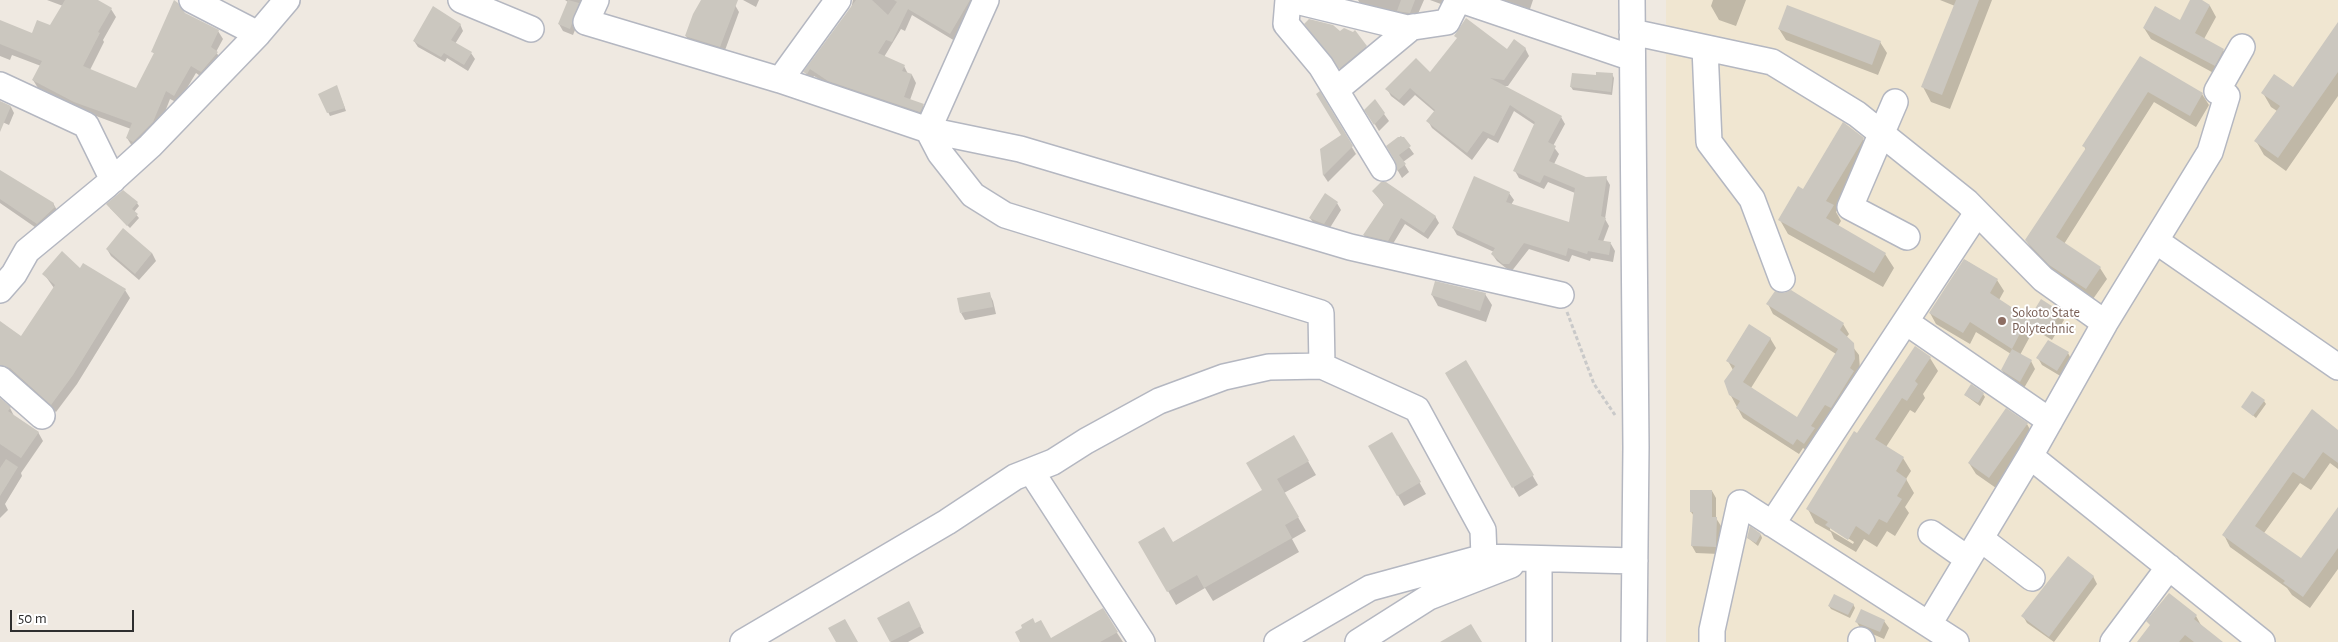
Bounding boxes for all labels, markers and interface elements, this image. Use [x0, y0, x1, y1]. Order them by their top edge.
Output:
place label: Sokoto State Polytechnic [2012, 305, 2080, 338]
marker: Sokoto State Polytechnic [1996, 315, 2008, 327]
scale bar [12, 600, 136, 632]
text: 50 m [18, 611, 47, 626]

